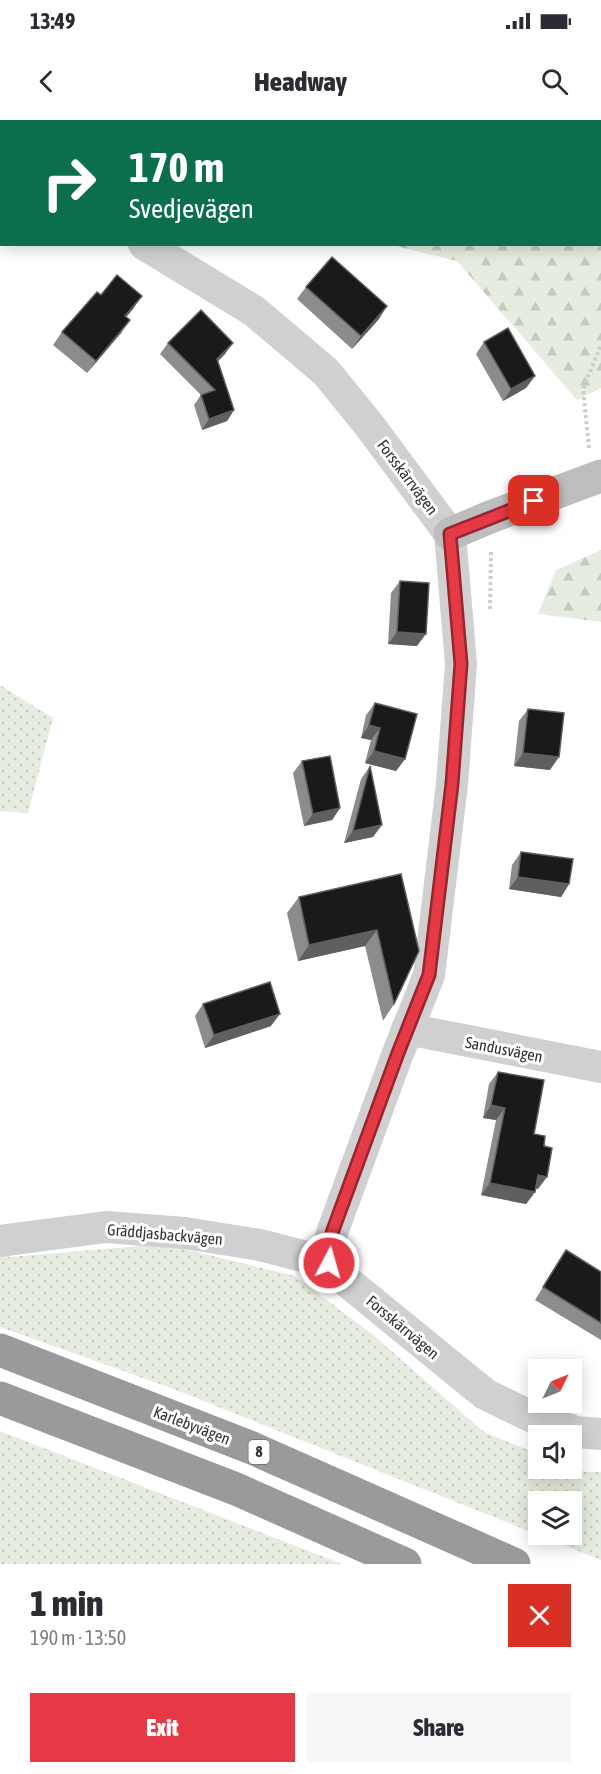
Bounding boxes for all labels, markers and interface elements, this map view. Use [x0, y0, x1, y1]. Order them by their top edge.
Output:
text: 13:49 [30, 8, 75, 34]
icon: back [30, 65, 63, 98]
icon: search [538, 65, 571, 98]
text: Headway [254, 66, 347, 97]
text: 170 m [129, 143, 224, 191]
icon: right [30, 144, 108, 222]
text: Svedjevägen [129, 193, 254, 224]
street label: Forsskärrvägen [373, 436, 442, 519]
pin [508, 475, 559, 526]
icon: arrive [517, 484, 550, 517]
street label: Sandusvägen [464, 1033, 544, 1066]
street label: Gräddjasbackvägen [106, 1220, 223, 1249]
position arrow [297, 1231, 361, 1295]
street label: Forsskärrvägen [362, 1291, 443, 1363]
north arrow [528, 1359, 582, 1413]
map controls [528, 1359, 582, 1545]
street label: Karlebyvägen [151, 1402, 233, 1449]
button: sound [528, 1425, 582, 1479]
road number: 8 [248, 1440, 270, 1464]
button: layers [528, 1491, 582, 1545]
text: 1 min [30, 1582, 104, 1624]
button: close [508, 1584, 571, 1647]
text: 190 m · 13:50 [30, 1626, 126, 1649]
button: Exit [30, 1693, 295, 1762]
button: Share [307, 1693, 571, 1762]

